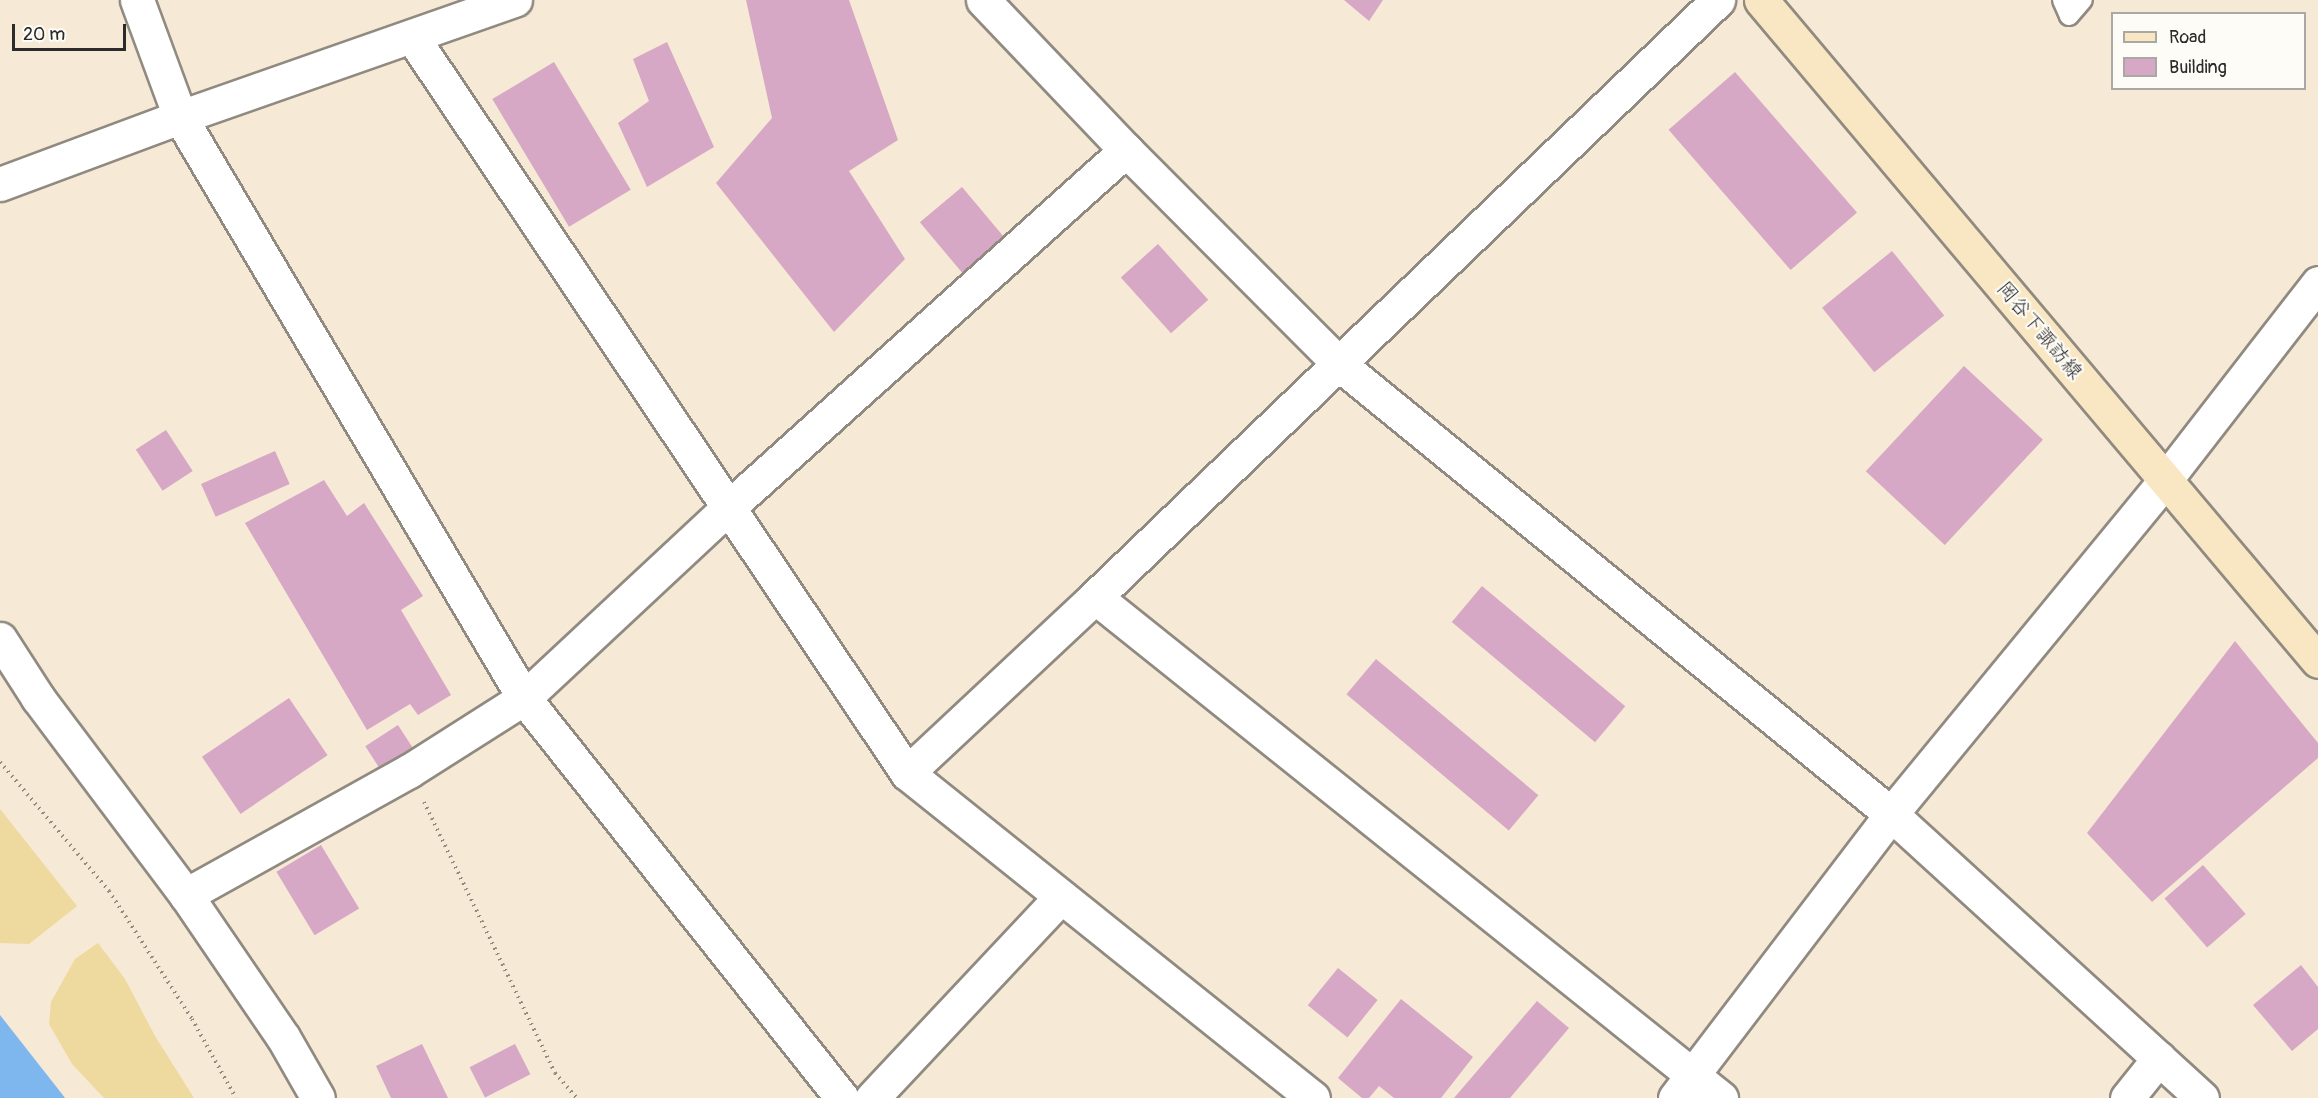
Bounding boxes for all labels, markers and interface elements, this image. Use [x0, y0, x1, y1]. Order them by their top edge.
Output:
scale bar [15, 12, 129, 50]
legend [2111, 12, 2306, 90]
text: 20 m [23, 23, 65, 46]
text: Road [2169, 26, 2206, 49]
text: Building [2169, 56, 2227, 79]
street label: 岡谷下諏訪線 [1992, 276, 2088, 384]

